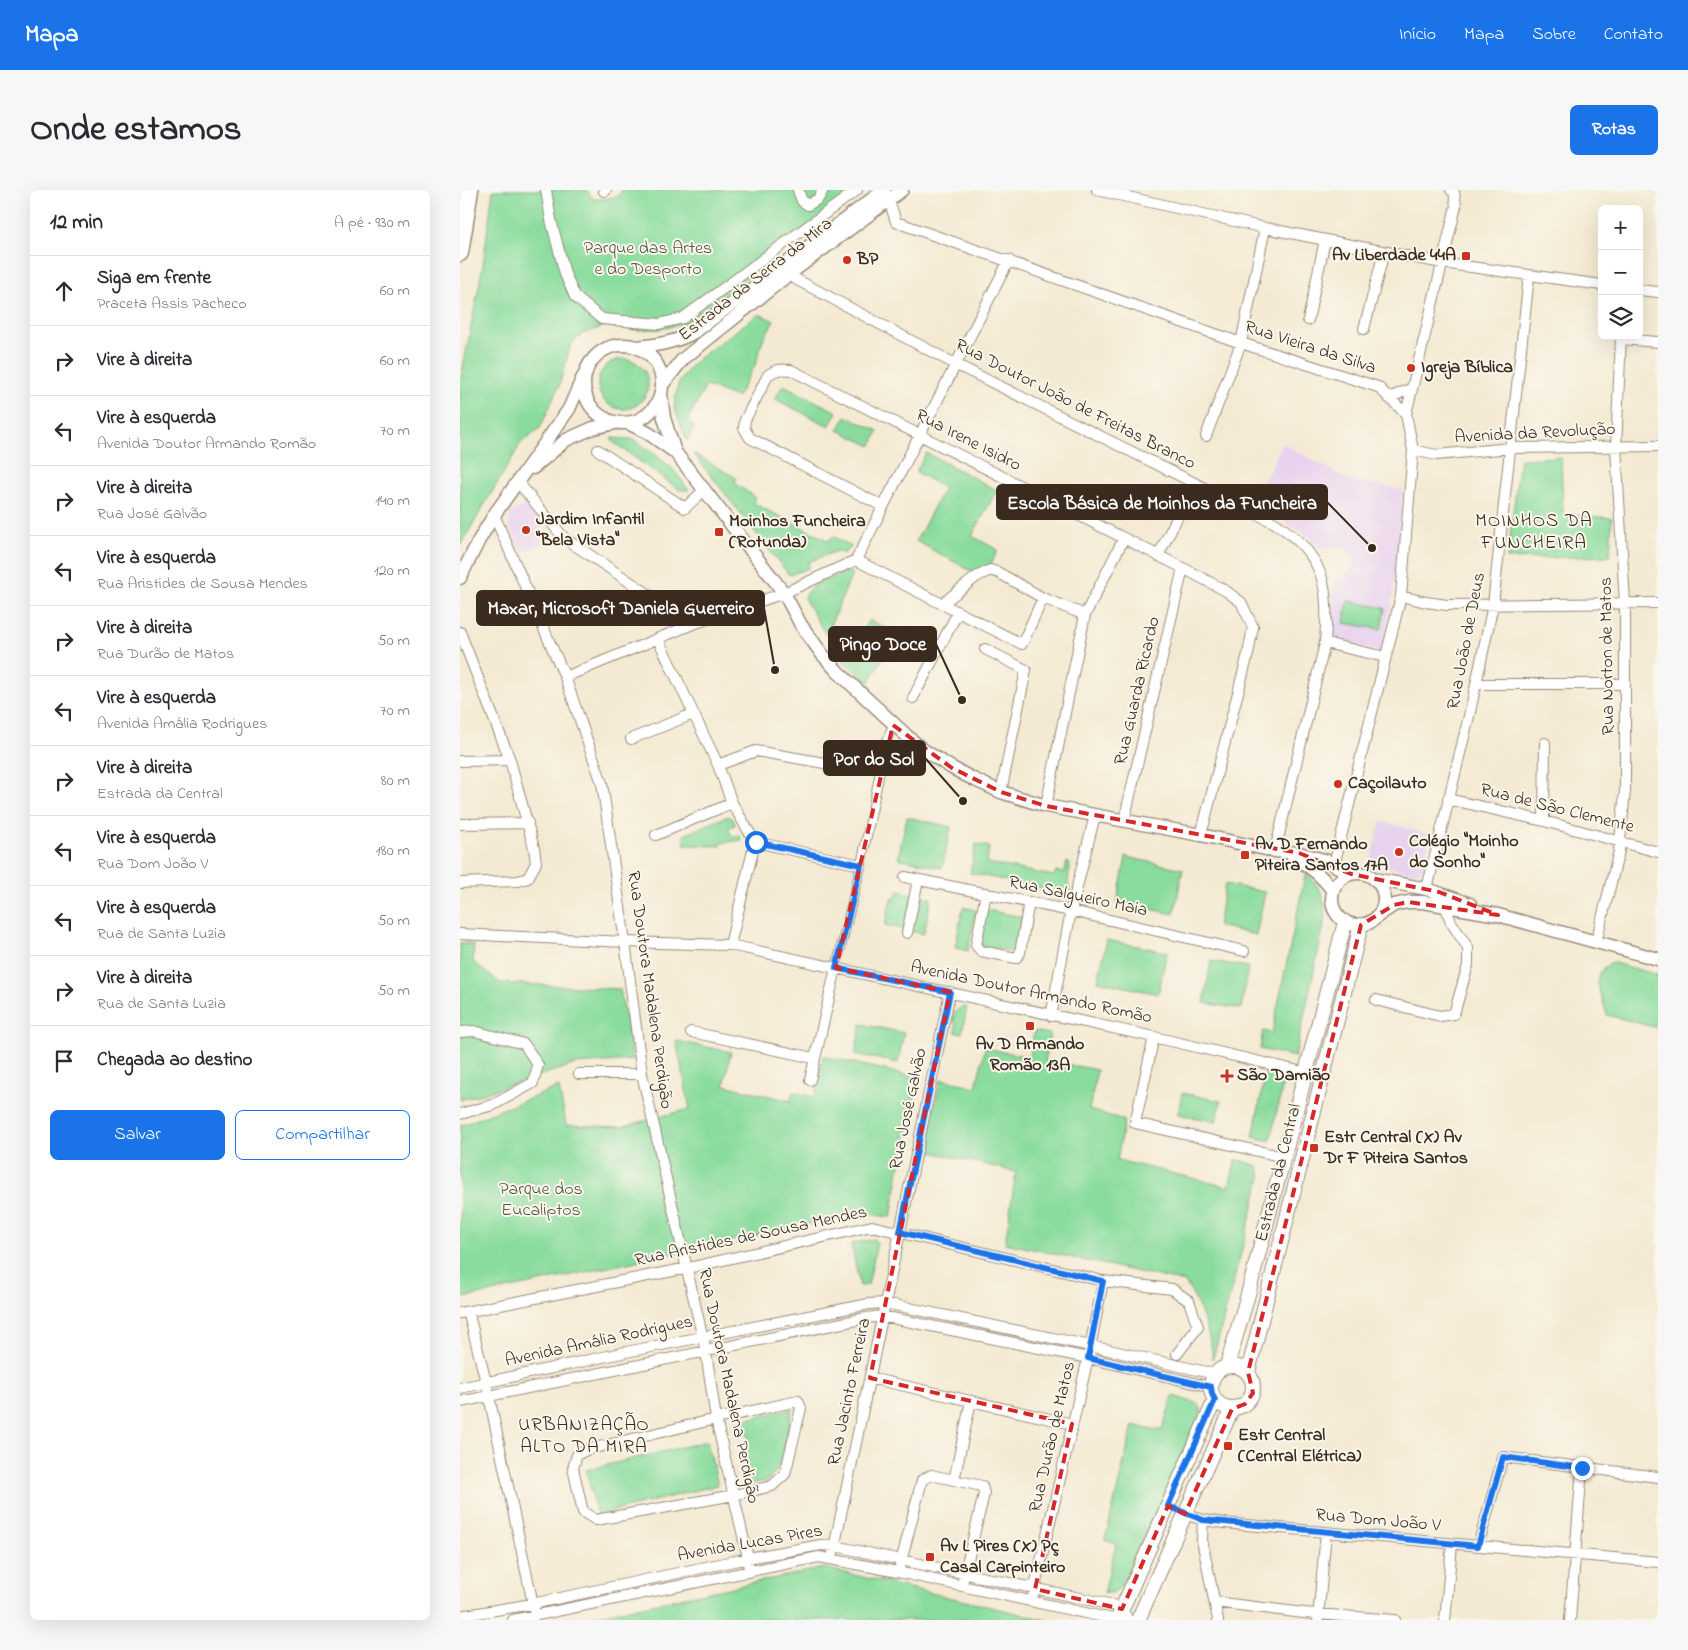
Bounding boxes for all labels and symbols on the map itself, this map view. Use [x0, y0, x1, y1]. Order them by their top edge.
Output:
street label: Estrada da Serra da Mira [674, 212, 838, 348]
park label: Parque das Artes e do Desporto [584, 236, 712, 283]
place label: Av Liberdade 44A [1332, 243, 1456, 269]
place label: BP [856, 247, 879, 273]
marker: Av Liberdade 44A [1460, 250, 1472, 262]
marker: BP [841, 254, 853, 266]
street label: Rua Vieira da Silva [1241, 314, 1379, 382]
street label: Rua Doutor João de Freitas Branco [950, 333, 1200, 477]
place label: Igreja Bíblica [1421, 355, 1513, 382]
marker: Igreja Bíblica [1405, 362, 1417, 374]
street label: Rua Irene Isidro [911, 403, 1025, 479]
street label: Avenida da Revolução [1454, 417, 1616, 451]
callout: Escola Básica de Moinhos da Funcheira [997, 485, 1327, 519]
text: Escola Básica de Moinhos da Funcheira [1007, 491, 1317, 518]
place label: Jardim Infantil "Bela Vista" [535, 507, 644, 554]
district label: MOINHOS DA FUNCHEIRA [1475, 508, 1593, 557]
place label: Moinhos Funcheira (Rotunda) [729, 509, 866, 556]
marker: Jardim Infantil "Bela Vista" [520, 524, 532, 536]
marker: Moinhos Funcheira (Rotunda) [713, 526, 725, 538]
street label: Rua João de Deus [1441, 570, 1493, 712]
street label: Rua Norton de Matos [1594, 577, 1622, 735]
callout: Maxar, Microsoft Daniela Guerreiro [477, 591, 764, 625]
text: Maxar, Microsoft Daniela Guerreiro [488, 596, 755, 623]
street label: Rua Guarda Ricardo [1108, 614, 1168, 768]
callout: Pingo Doce [829, 627, 936, 661]
text: Pingo Doce [840, 632, 927, 661]
callout: Por do Sol [824, 741, 925, 775]
text: Por do Sol [834, 747, 914, 774]
place label: Caçoilauto [1348, 771, 1427, 797]
street label: Rua de São Clemente [1477, 777, 1638, 841]
marker: Caçoilauto [1332, 778, 1344, 790]
place label: Colégio "Moinho do Sonho" [1409, 829, 1519, 876]
route start [745, 831, 768, 854]
place label: Av D Fernando Piteira Santos 17A [1255, 832, 1388, 879]
marker: Colégio "Moinho do Sonho" [1393, 846, 1405, 858]
marker: Av D Fernando Piteira Santos 17A [1239, 849, 1251, 861]
street label: Rua Doutora Madalena Perdigão [618, 869, 679, 1111]
street label: Rua Salgueiro Maia [1006, 870, 1150, 925]
street label: Avenida Doutor Armando Romão [908, 955, 1154, 1031]
marker: Av D Armando Romão 13A [1024, 1020, 1036, 1032]
place label: Av D Armando Romão 13A [976, 1032, 1084, 1079]
street label: Rua José Galvão [883, 1046, 935, 1172]
place label: São Damião [1237, 1063, 1330, 1089]
marker: São Damião [1221, 1070, 1233, 1082]
street label: Estrada da Central [1249, 1101, 1309, 1245]
place label: Estr Central (X) Av Dr F Piteira Santos [1323, 1125, 1468, 1172]
marker: Estr Central (X) Av Dr F Piteira Santos [1308, 1142, 1320, 1154]
park label: Parque dos Eucaliptos [499, 1177, 583, 1224]
street label: Rua Aristides de Sousa Mendes [632, 1200, 870, 1274]
street label: Rua Doutora Madalena Perdigão [689, 1266, 766, 1506]
street label: Avenida Amália Rodrigues [503, 1309, 696, 1376]
street label: Rua Jacinto Ferreira [822, 1316, 878, 1468]
street label: Rua Durão de Matos [1023, 1359, 1083, 1515]
district label: URBANIZAÇÃO ALTO DA MIRA [518, 1412, 650, 1461]
place label: Estr Central (Central Elétrica) [1238, 1423, 1362, 1470]
marker: Estr Central (Central Elétrica) [1222, 1440, 1234, 1452]
route end [1571, 1457, 1594, 1480]
street label: Rua Dom João V [1315, 1503, 1442, 1539]
street label: Avenida Lucas Pires [675, 1518, 825, 1570]
place label: Av L Pires (X) Pç Casal Carpinteiro [940, 1534, 1065, 1581]
marker: Av L Pires (X) Pç Casal Carpinteiro [924, 1551, 936, 1563]

